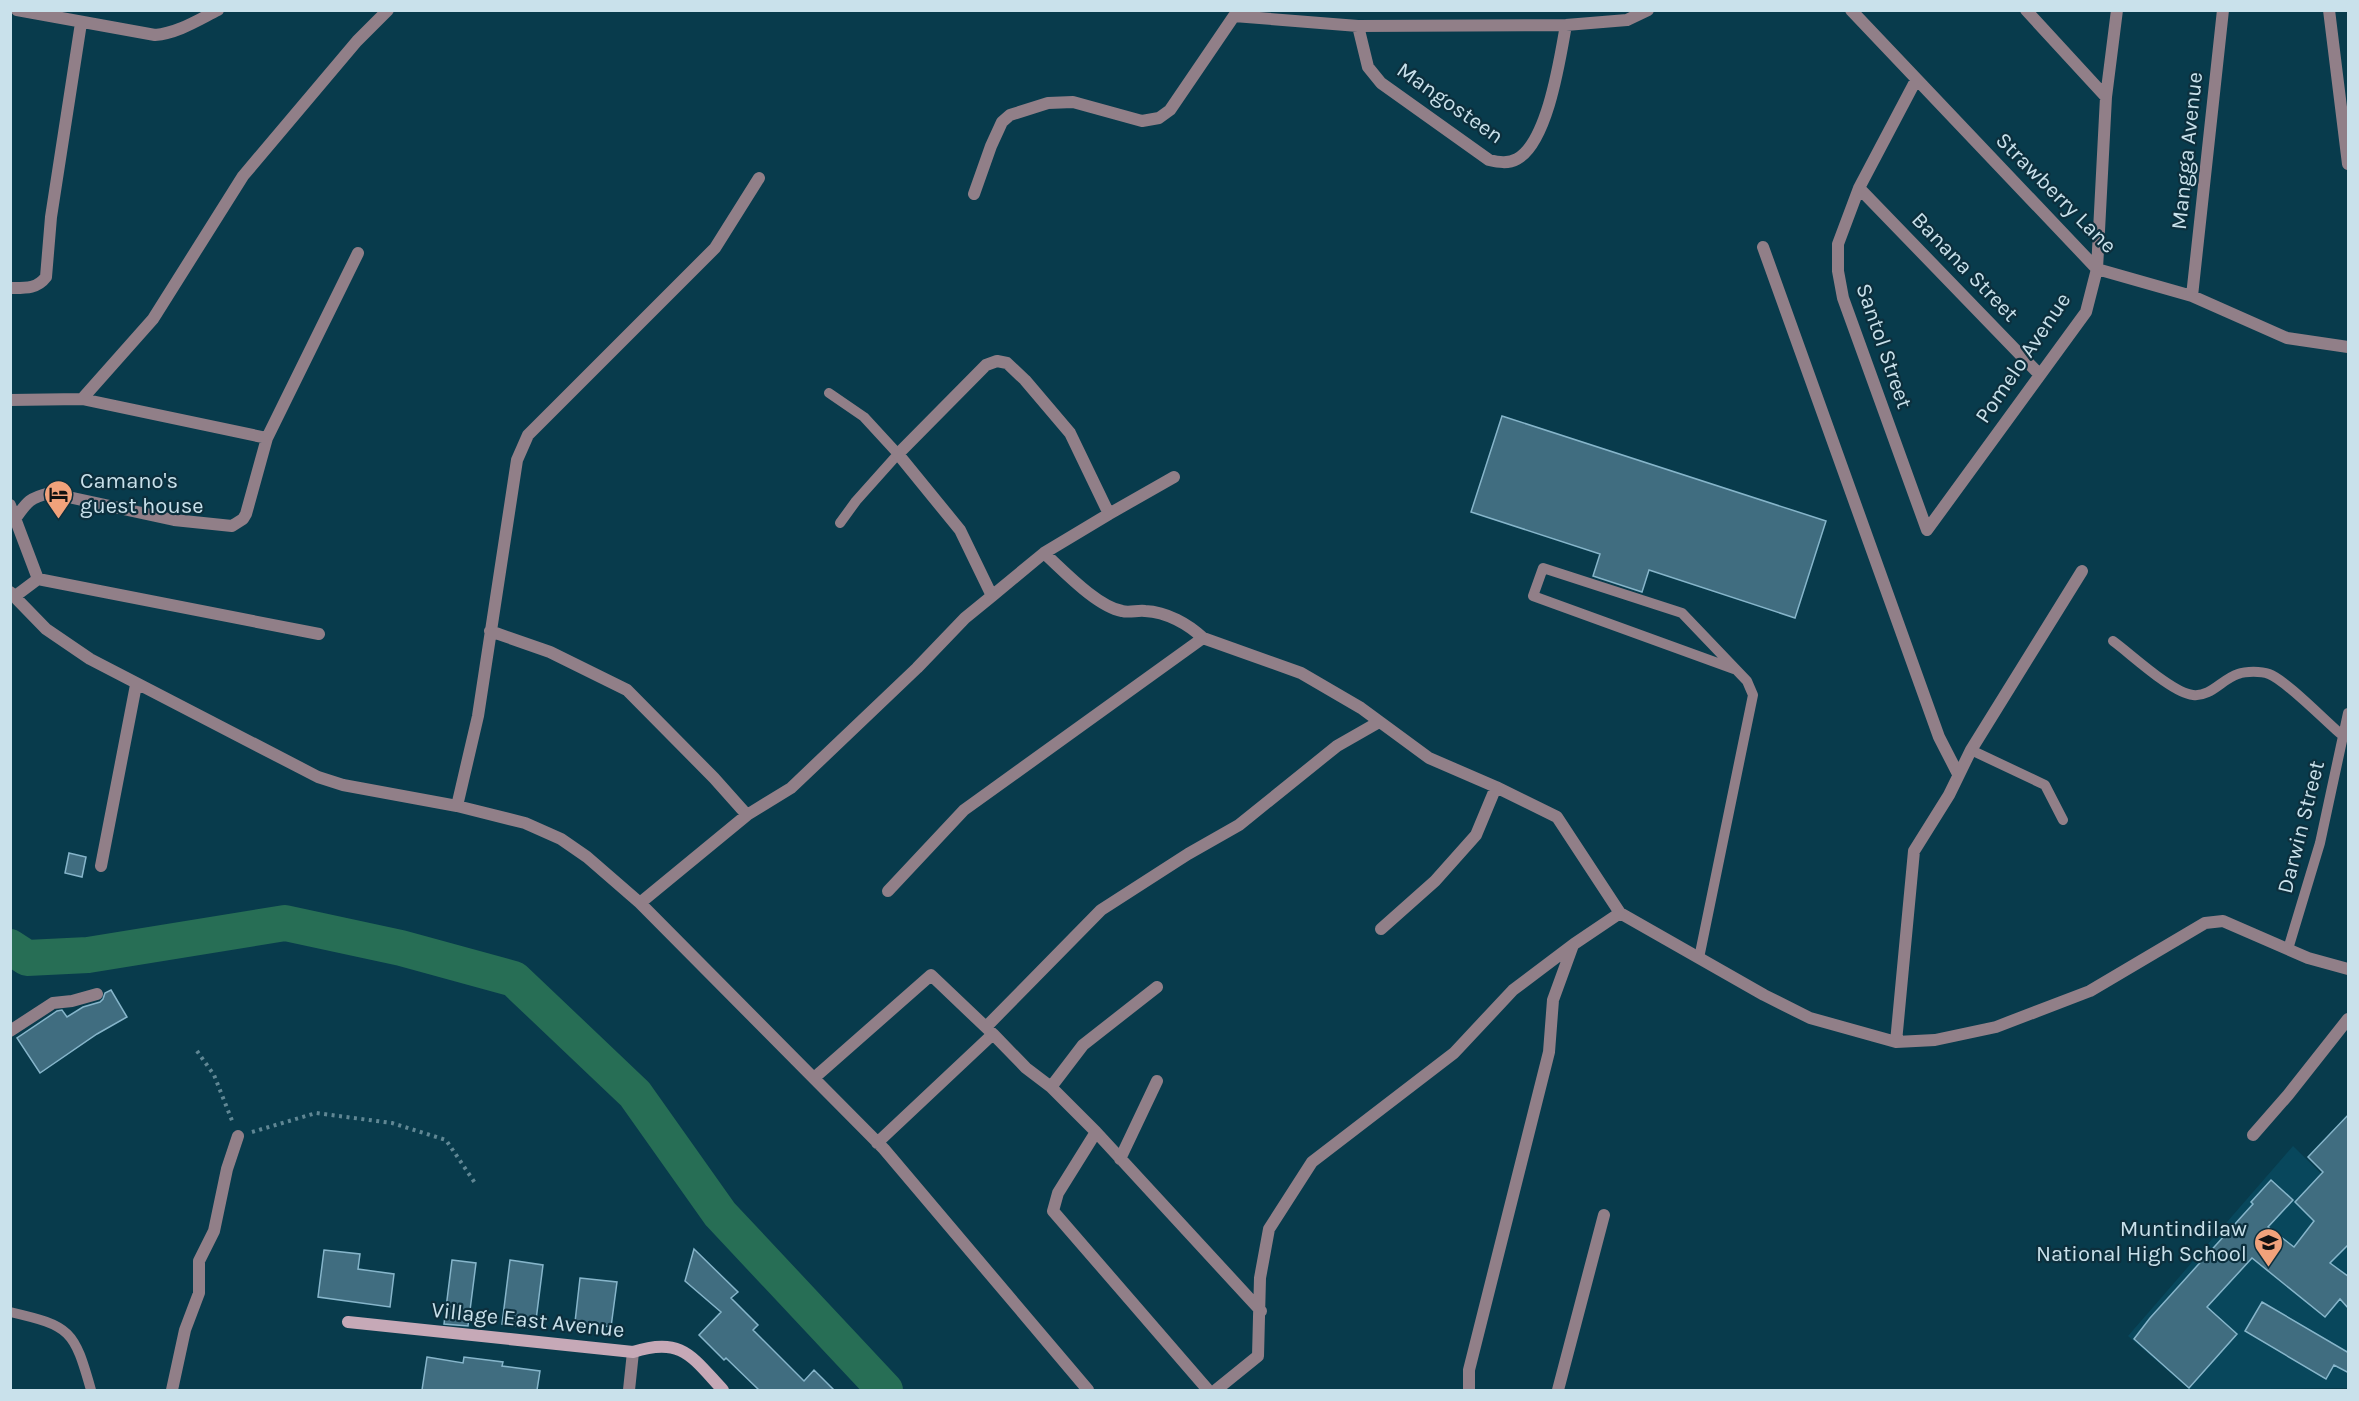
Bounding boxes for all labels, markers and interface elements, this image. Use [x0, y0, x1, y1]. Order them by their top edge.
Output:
street label: Mangosteen [1392, 57, 1508, 149]
street label: Mangga Avenue [2166, 71, 2208, 231]
street label: Strawberry Lane [1990, 127, 2122, 259]
street label: Banana Street [1906, 207, 2024, 327]
street label: Santol Street [1850, 280, 1918, 412]
street label: Pomelo Avenue [1970, 288, 2076, 428]
place label: Camano's guest house [80, 468, 204, 519]
hotel icon: Camano's guest house [43, 478, 75, 520]
street label: Darwin Street [2272, 758, 2330, 896]
place label: Muntindilaw National High School [2036, 1216, 2247, 1267]
school or university icon: Muntindilaw National High School [2252, 1226, 2284, 1268]
street label: Village East Avenue [430, 1297, 626, 1343]

